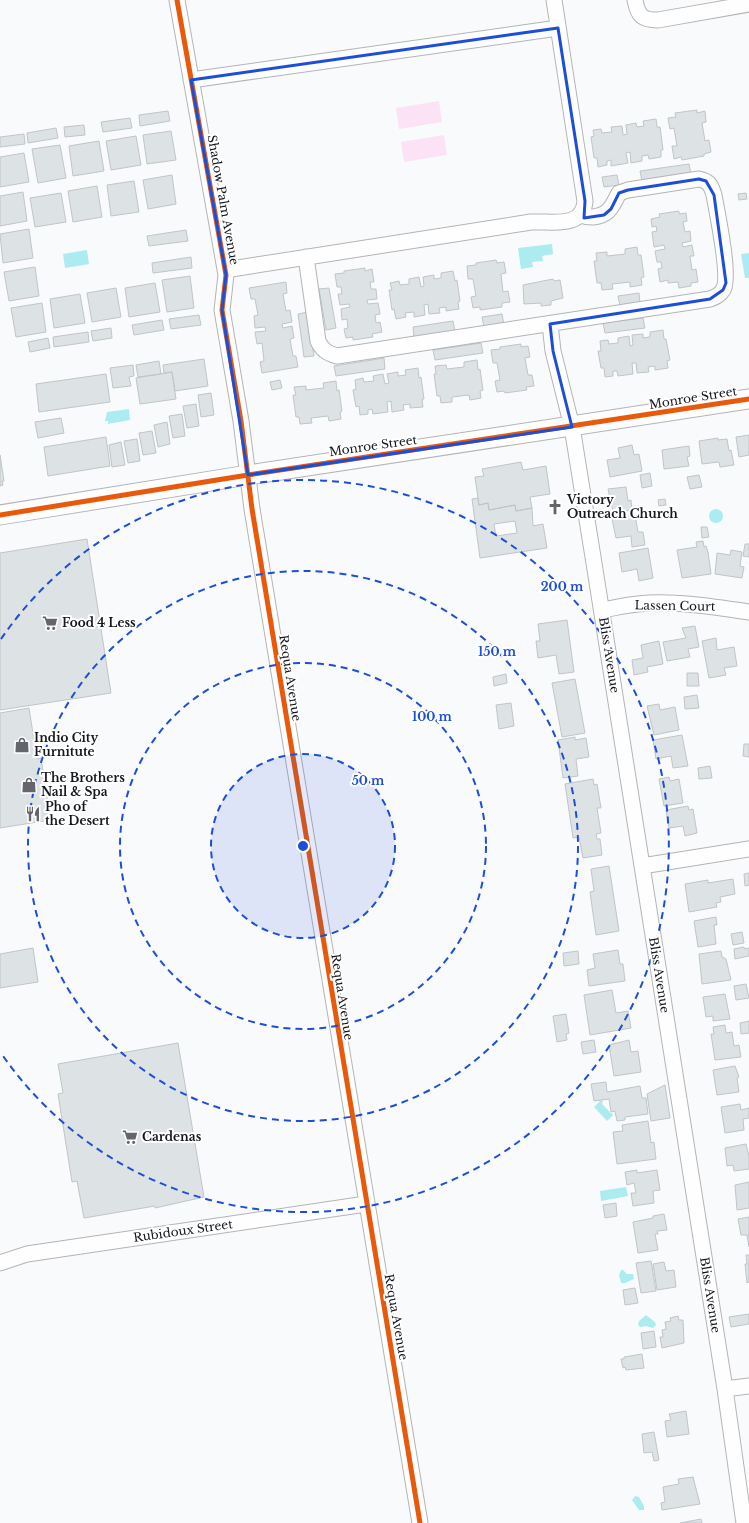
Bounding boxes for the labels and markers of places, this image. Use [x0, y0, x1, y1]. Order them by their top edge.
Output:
place label: Victory Outreach Church [566, 492, 678, 521]
church icon: Victory Outreach Church [546, 498, 564, 516]
supermarket icon: Food 4 Less [41, 614, 59, 632]
place label: Food 4 Less [62, 615, 136, 630]
place label: Indio City Furnitute [34, 730, 98, 759]
shop icon: Indio City Furnitute [13, 736, 31, 754]
place label: The Brothers Nail & Spa [41, 770, 125, 799]
shop icon: The Brothers Nail & Spa [20, 776, 38, 794]
place label: Pho of the Desert [45, 799, 110, 828]
restaurant icon: Pho of the Desert [24, 805, 42, 823]
centre of rings [296, 839, 310, 853]
supermarket icon: Cardenas [121, 1128, 139, 1146]
place label: Cardenas [142, 1129, 202, 1144]

